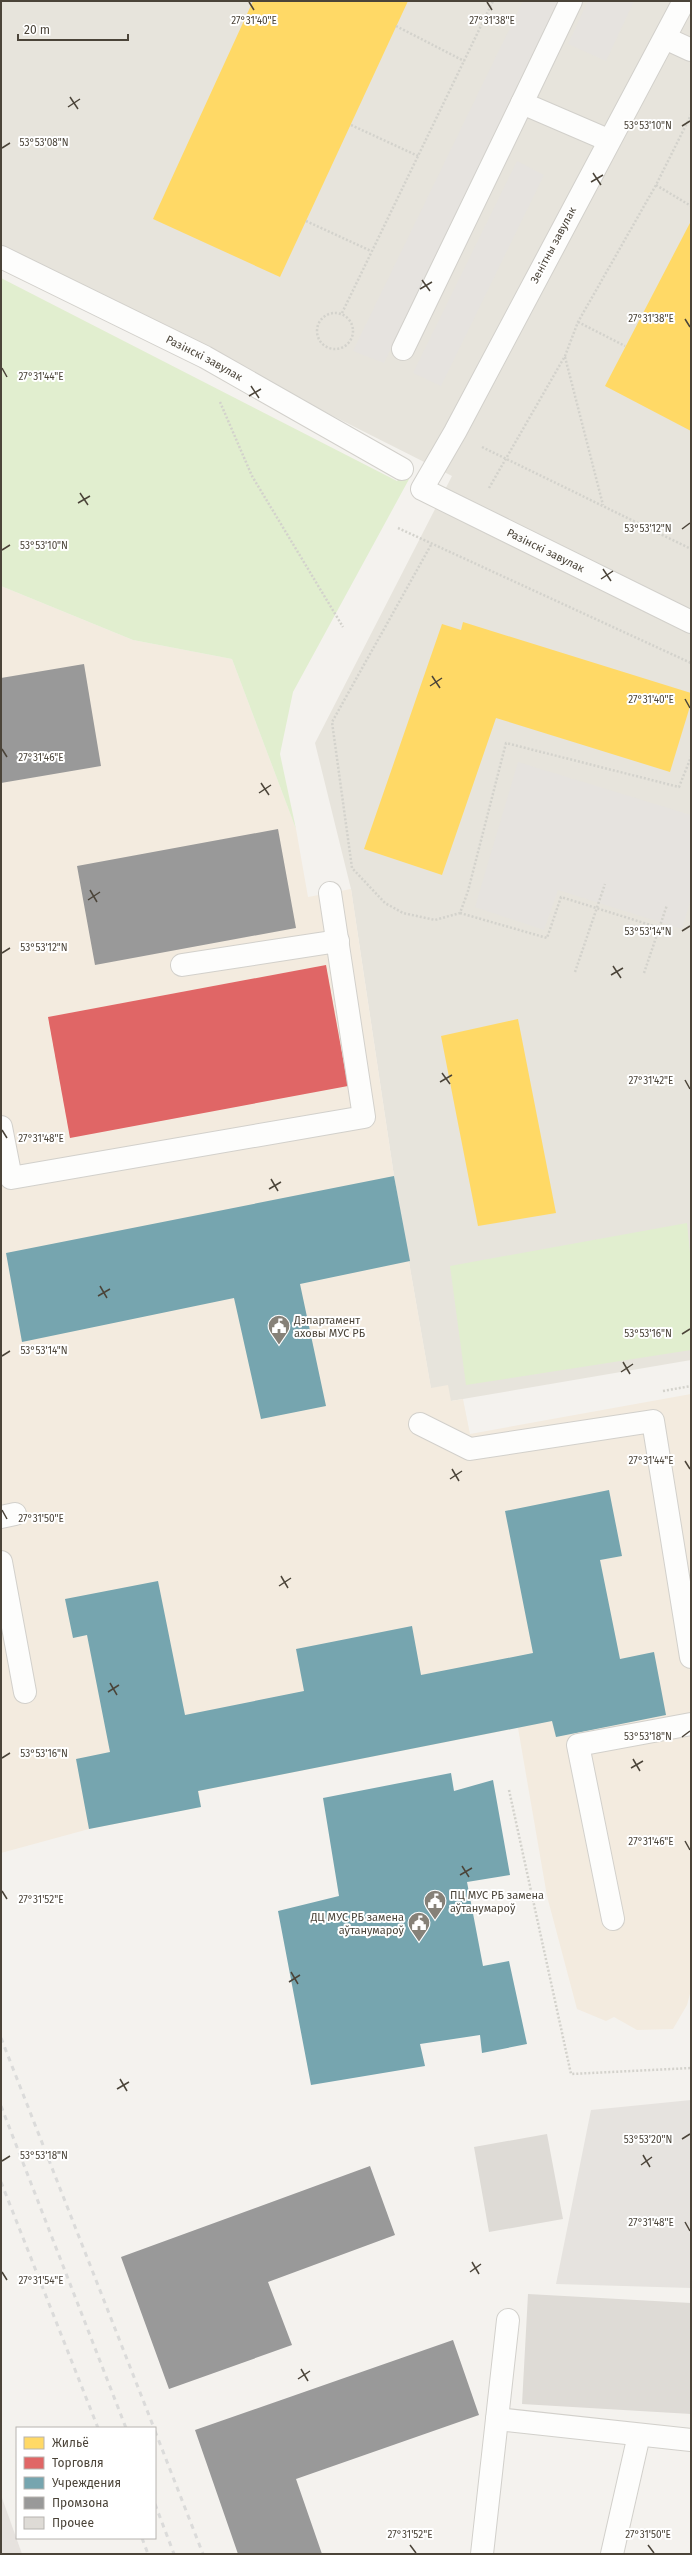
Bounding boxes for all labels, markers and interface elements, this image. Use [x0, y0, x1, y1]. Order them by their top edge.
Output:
text: 27°31'40"E [231, 15, 277, 27]
text: 27°31'38"E [469, 15, 515, 27]
scale bar [18, 16, 128, 42]
text: 20 m [24, 23, 50, 37]
text: 53°53'10"N [624, 120, 672, 132]
text: 53°53'08"N [20, 137, 68, 149]
street label: Зенітны завулак [528, 205, 579, 286]
text: 27°31'38"E [628, 313, 674, 325]
street label: Разінскі завулак [164, 333, 245, 384]
text: 27°31'44"E [19, 371, 63, 383]
text: 53°53'12"N [624, 523, 672, 535]
street label: Разінскі завулак [505, 526, 587, 575]
text: 53°53'10"N [20, 540, 68, 552]
text: 27°31'40"E [628, 694, 674, 706]
text: 27°31'46"E [18, 752, 64, 764]
text: 53°53'14"N [624, 926, 672, 938]
text: 53°53'12"N [20, 942, 68, 954]
text: 27°31'42"E [629, 1075, 673, 1087]
text: 27°31'48"E [18, 1133, 64, 1145]
public building icon: Дэпартамент аховы МУС РБ [266, 1313, 292, 1346]
place label: Дэпартамент аховы МУС РБ [293, 1314, 366, 1340]
text: 53°53'16"N [624, 1328, 672, 1340]
text: 53°53'14"N [20, 1345, 68, 1357]
text: 27°31'44"E [629, 1455, 673, 1467]
text: 27°31'50"E [18, 1513, 64, 1525]
text: 53°53'18"N [624, 1731, 672, 1743]
text: 53°53'16"N [20, 1748, 68, 1760]
text: 27°31'46"E [628, 1836, 674, 1848]
public building icon: ПЦ МУС РБ замена аўтанумароў [422, 1888, 448, 1921]
place label: ПЦ МУС РБ замена аўтанумароў [450, 1889, 544, 1915]
text: 27°31'52"E [18, 1894, 64, 1906]
public building icon: ДЦ МУС РБ замена аўтанумароў [406, 1910, 432, 1943]
place label: ДЦ МУС РБ замена аўтанумароў [310, 1911, 405, 1937]
text: 53°53'20"N [624, 2134, 672, 2146]
text: 53°53'18"N [20, 2150, 68, 2162]
text: 27°31'48"E [628, 2217, 674, 2229]
text: 27°31'54"E [18, 2275, 64, 2287]
legend [16, 2427, 156, 2539]
text: Жильё [52, 2436, 89, 2450]
text: Торговля [52, 2456, 104, 2470]
text: Учреждения [52, 2476, 121, 2490]
text: Промзона [52, 2496, 109, 2510]
text: Прочее [52, 2516, 94, 2530]
text: 27°31'52"E [387, 2529, 433, 2541]
text: 27°31'50"E [625, 2529, 671, 2541]

